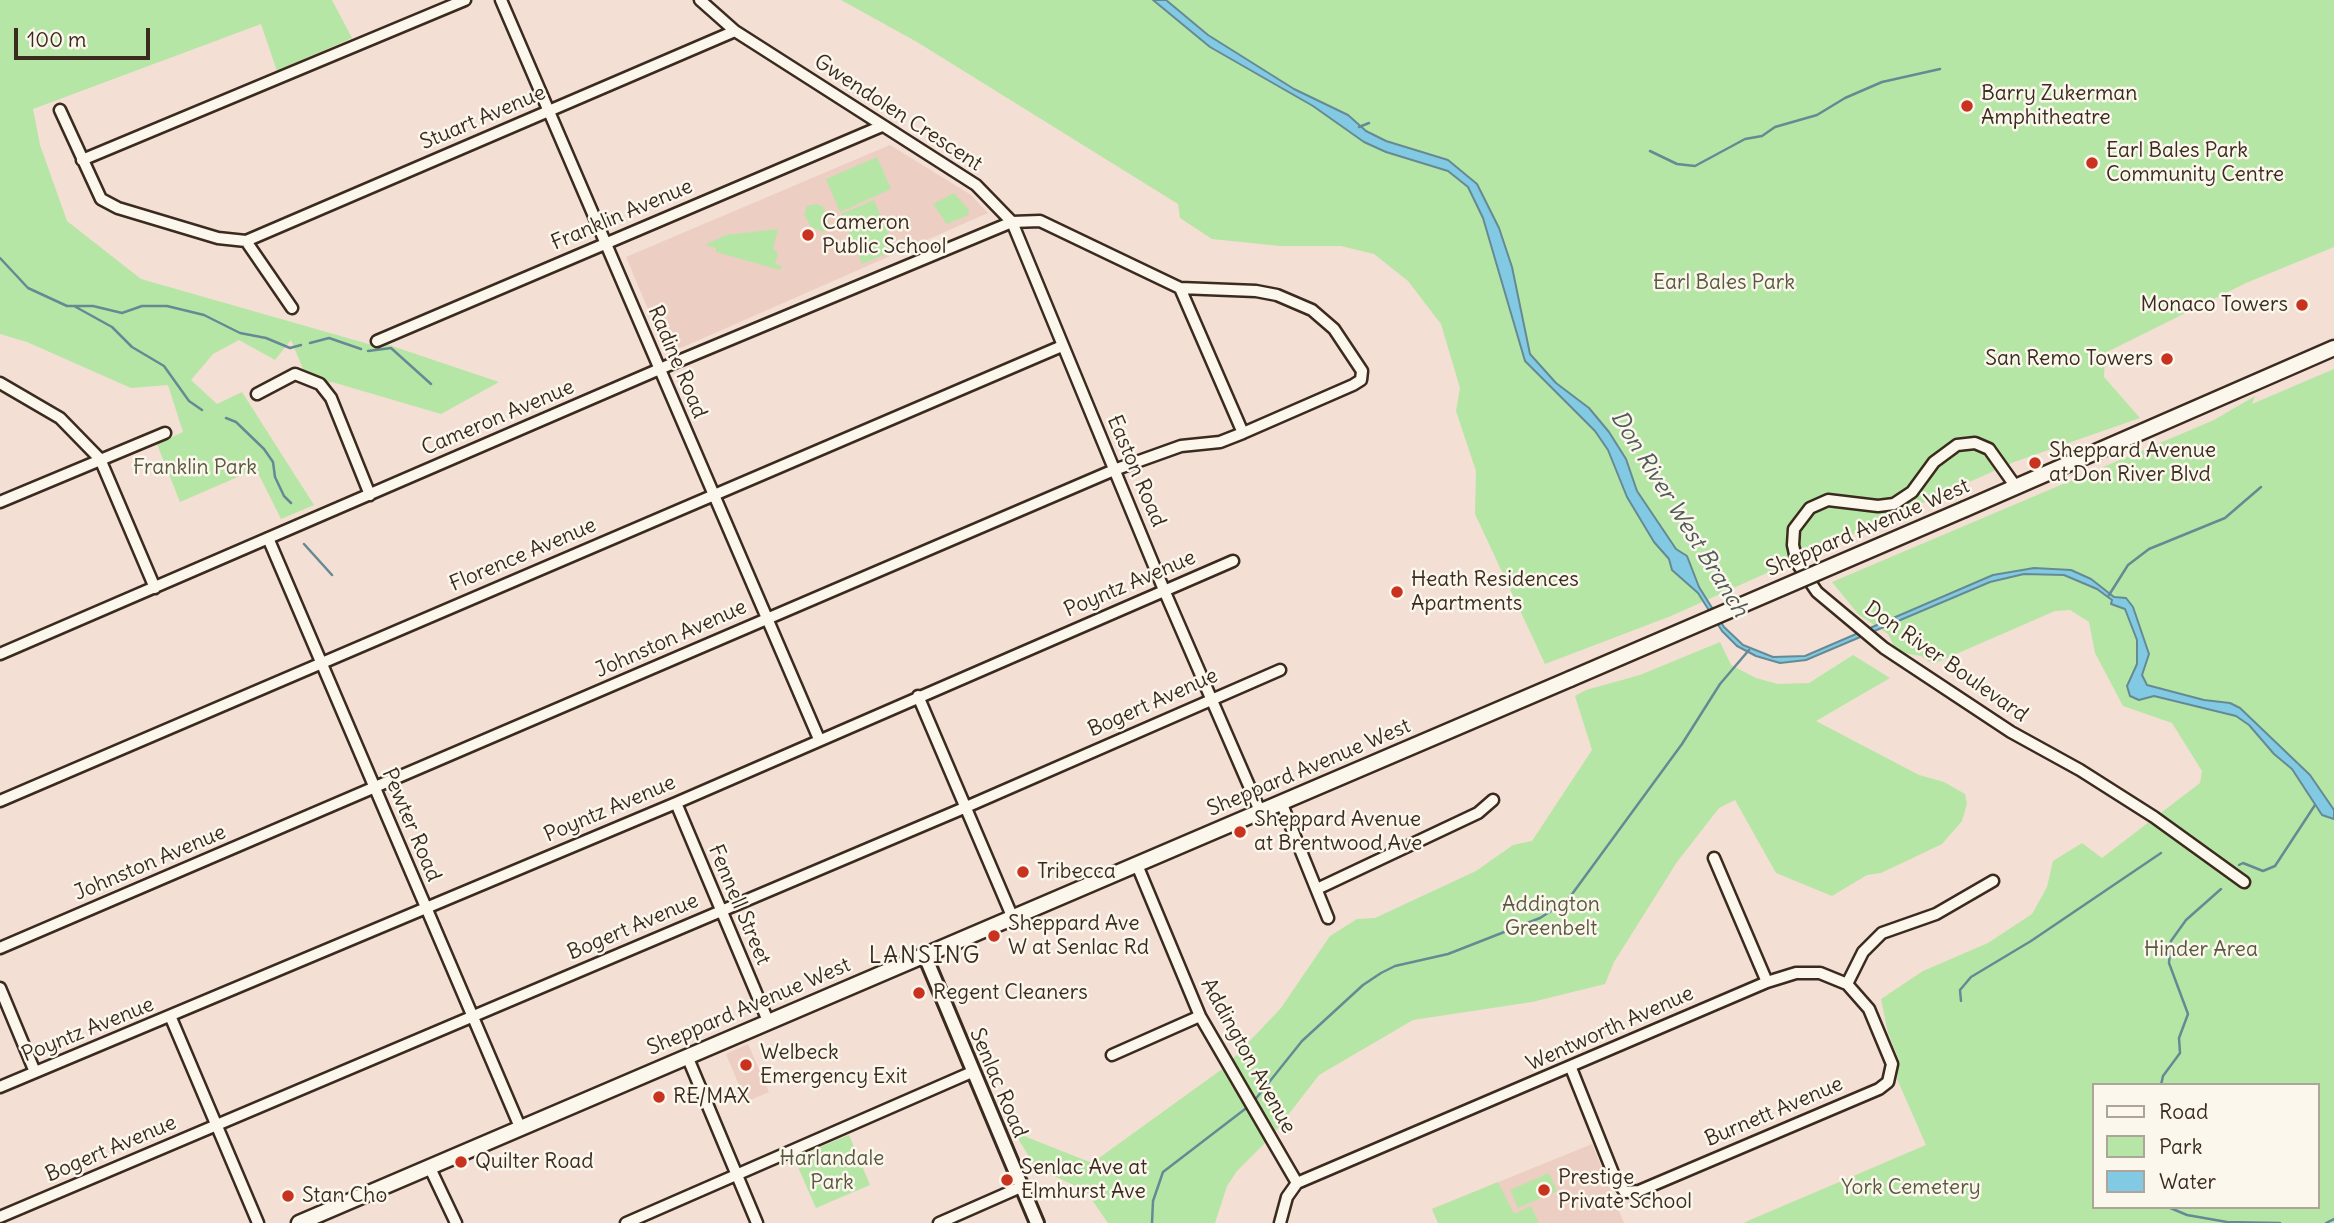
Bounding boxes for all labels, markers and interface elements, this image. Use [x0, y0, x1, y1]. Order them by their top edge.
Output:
scale bar [18, 14, 154, 58]
text: 100 m [27, 26, 86, 53]
street label: Gwendolen Crescent [809, 49, 987, 177]
street label: Stuart Avenue [417, 80, 549, 156]
place label: Barry Zukerman Amphitheatre [1981, 81, 2138, 131]
marker: Barry Zukerman Amphitheatre [1959, 98, 1975, 114]
place label: Earl Bales Park Community Centre [2106, 138, 2284, 188]
marker: Earl Bales Park Community Centre [2084, 155, 2100, 171]
street label: Franklin Avenue [548, 174, 696, 256]
place label: Cameron Public School [822, 210, 946, 260]
marker: Cameron Public School [800, 227, 816, 243]
park label: Earl Bales Park [1653, 270, 1795, 296]
place label: Monaco Towers [2141, 292, 2288, 318]
marker: Monaco Towers [2294, 297, 2310, 313]
street label: Radine Road [642, 302, 712, 422]
place label: San Remo Towers [1985, 346, 2153, 372]
marker: San Remo Towers [2159, 351, 2175, 367]
street label: Cameron Avenue [418, 375, 578, 461]
water label: Don River West Branch [1604, 406, 1754, 622]
street label: Easton Road [1101, 411, 1171, 531]
place label: Sheppard Avenue at Don River Blvd [2049, 438, 2216, 488]
park label: Franklin Park [133, 455, 257, 481]
marker: Sheppard Avenue at Don River Blvd [2027, 455, 2043, 471]
street label: Sheppard Avenue West [1763, 474, 1973, 582]
street label: Florence Avenue [446, 513, 600, 597]
street label: Poyntz Avenue [1060, 545, 1200, 623]
place label: Heath Residences Apartments [1411, 567, 1579, 617]
marker: Heath Residences Apartments [1389, 584, 1405, 600]
street label: Johnston Avenue [592, 594, 750, 684]
street label: Don River Boulevard [1859, 596, 2033, 728]
street label: Bogert Avenue [1084, 663, 1222, 743]
street label: Sheppard Avenue West [1204, 714, 1414, 822]
street label: Pewter Road [376, 765, 446, 885]
street label: Poyntz Avenue [540, 770, 680, 848]
place label: Sheppard Avenue at Brentwood Ave [1254, 807, 1422, 857]
street label: Johnston Avenue [70, 820, 230, 906]
marker: Sheppard Avenue at Brentwood Ave [1232, 824, 1248, 840]
street label: Fennell Street [702, 841, 776, 969]
place label: Tribecca [1037, 859, 1116, 885]
marker: Tribecca [1015, 864, 1031, 880]
street label: Bogert Avenue [564, 888, 702, 966]
park label: Addington Greenbelt [1502, 892, 1600, 942]
place label: Sheppard Ave W at Senlac Rd [1008, 911, 1149, 961]
marker: Sheppard Ave W at Senlac Rd [986, 928, 1002, 944]
park label: Hinder Area [2144, 937, 2258, 963]
district label: LANSING [870, 942, 980, 970]
street label: Sheppard Avenue West [644, 953, 854, 1061]
street label: Addington Avenue [1195, 974, 1301, 1138]
place label: Regent Cleaners [933, 980, 1088, 1006]
street label: Wentworth Avenue [1523, 981, 1697, 1077]
marker: Regent Cleaners [911, 985, 927, 1001]
street label: Poyntz Avenue [18, 992, 158, 1068]
street label: Senlac Road [964, 1024, 1032, 1142]
place label: Welbeck Emergency Exit [760, 1040, 907, 1090]
marker: Welbeck Emergency Exit [738, 1057, 754, 1073]
street label: Burnett Avenue [1701, 1072, 1847, 1152]
legend [2092, 1083, 2320, 1209]
place label: RE/MAX [673, 1084, 750, 1110]
marker: RE/MAX [651, 1089, 667, 1105]
text: Road [2159, 1098, 2208, 1125]
street label: Bogert Avenue [42, 1110, 180, 1188]
text: Park [2159, 1133, 2202, 1160]
park label: Harlandale Park [780, 1146, 884, 1196]
place label: Quilter Road [475, 1149, 593, 1175]
marker: Quilter Road [453, 1154, 469, 1170]
place label: Senlac Ave at Elmhurst Ave [1021, 1155, 1147, 1205]
place label: Prestige Private School [1558, 1165, 1692, 1215]
text: Water [2159, 1168, 2216, 1195]
marker: Senlac Ave at Elmhurst Ave [999, 1172, 1015, 1188]
park label: York Cemetery [1841, 1175, 1981, 1201]
marker: Prestige Private School [1536, 1182, 1552, 1198]
place label: Stan Cho [302, 1183, 387, 1209]
marker: Stan Cho [280, 1188, 296, 1204]

